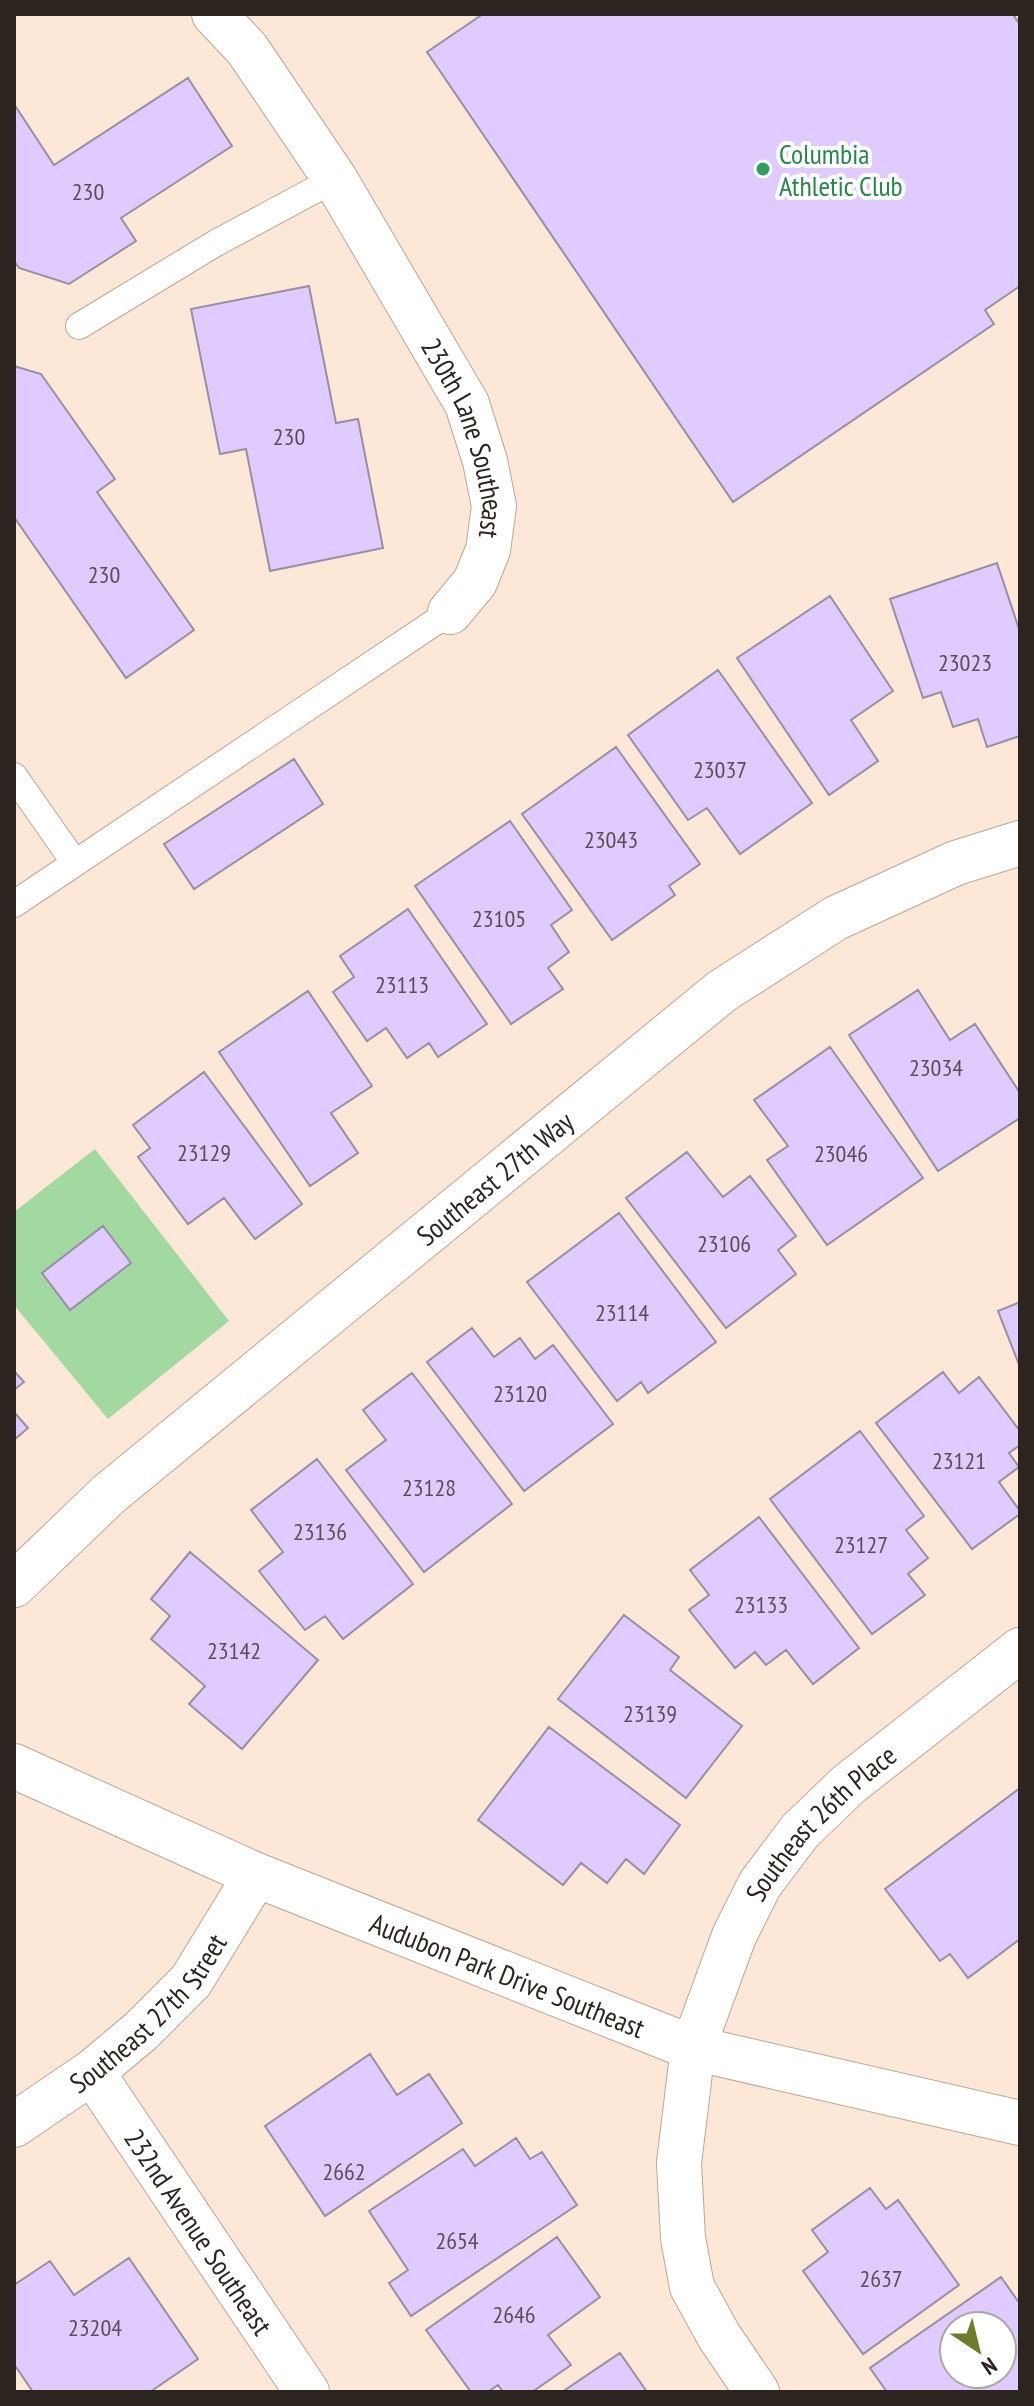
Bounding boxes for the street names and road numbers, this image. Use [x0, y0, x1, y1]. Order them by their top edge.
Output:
street label: 230th Lane Southeast [414, 331, 513, 541]
street label: Southeast 27th Way [408, 1102, 581, 1253]
street label: Southeast 26th Place [736, 1736, 903, 1907]
street label: Audubon Park Drive Southeast [365, 1904, 651, 2046]
street label: Southeast 27th Street [62, 1926, 234, 2101]
street label: 232nd Avenue Southeast [117, 2121, 282, 2342]

